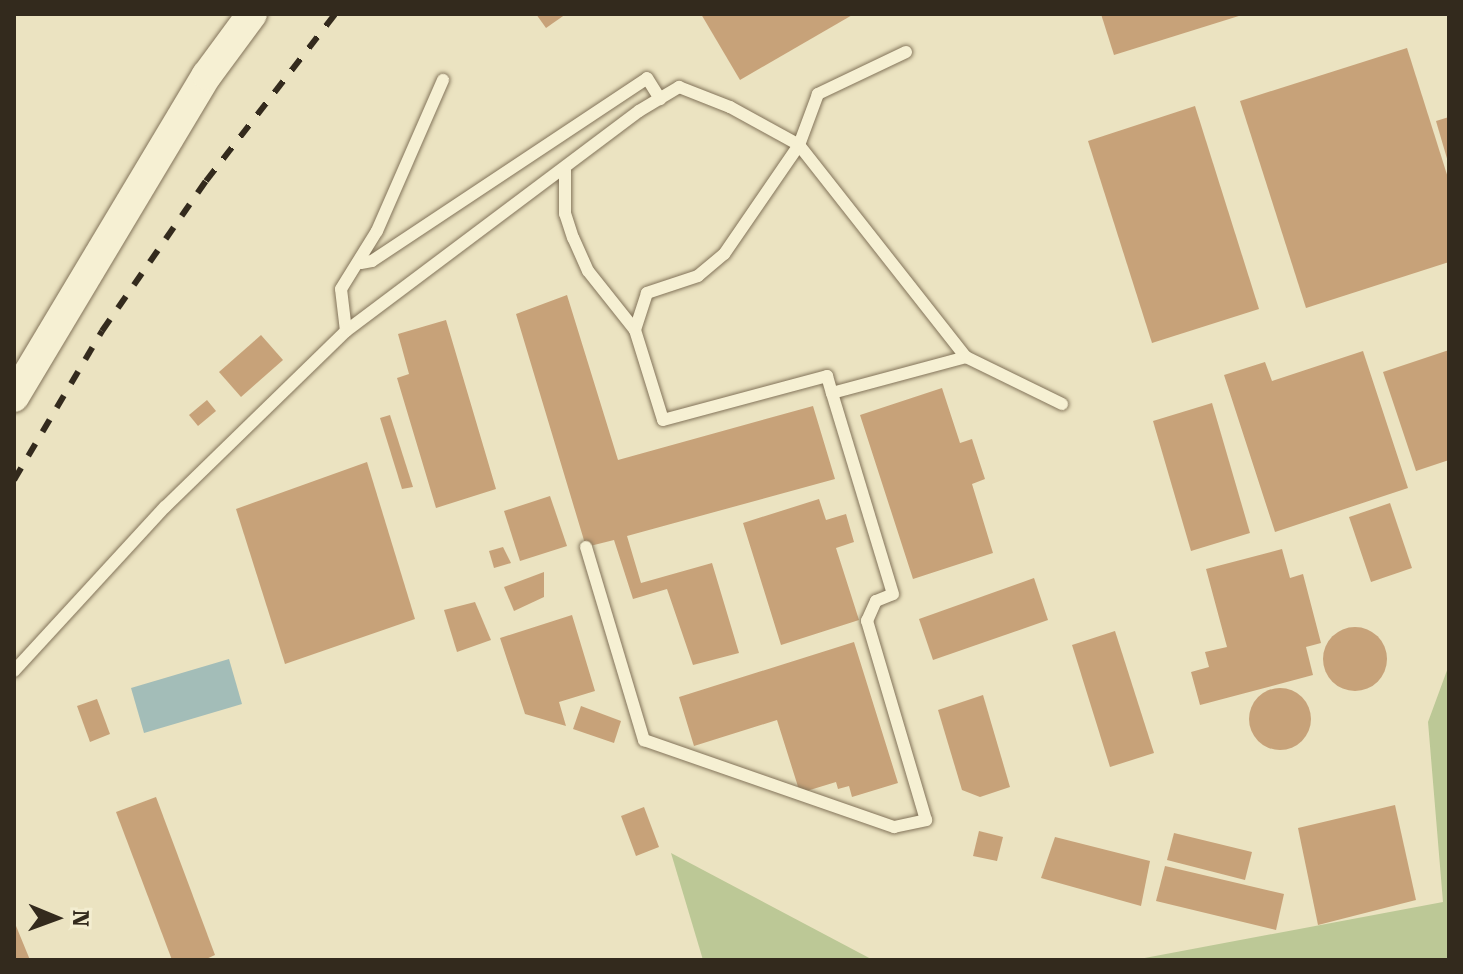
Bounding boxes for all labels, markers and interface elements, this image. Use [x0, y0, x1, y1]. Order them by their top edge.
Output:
north arrow [16, 878, 96, 958]
text: N [68, 910, 93, 927]

